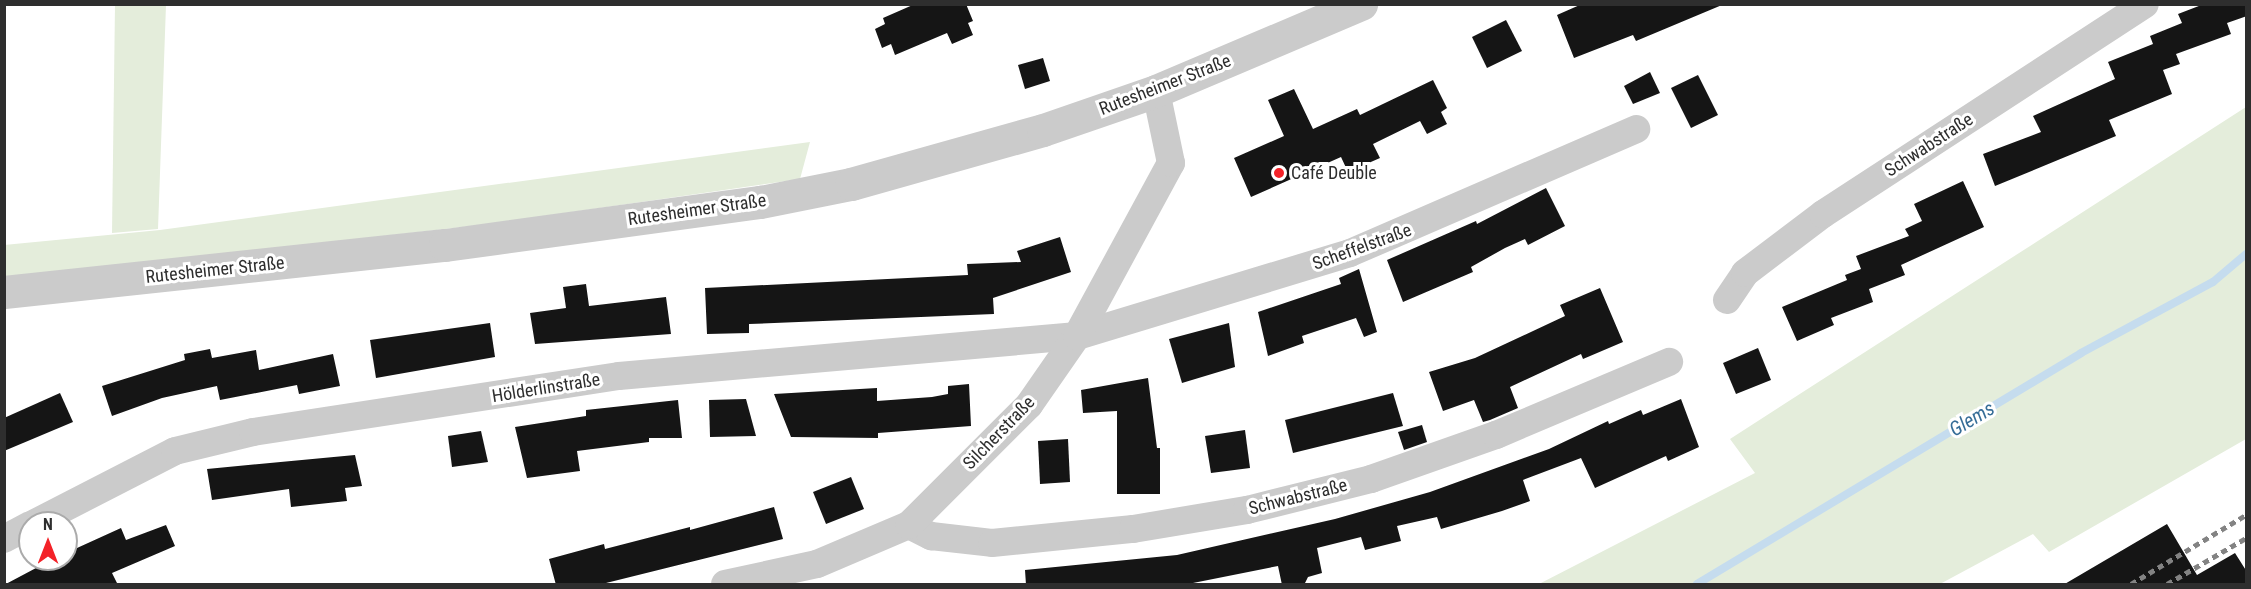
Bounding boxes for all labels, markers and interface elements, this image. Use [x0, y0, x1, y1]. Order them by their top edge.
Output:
street label: Rutesheimer Straße [1096, 50, 1234, 120]
street label: Schwabstraße [1881, 109, 1977, 181]
place label: Café Deuble [1291, 162, 1377, 184]
marker: Café Deuble [1272, 166, 1286, 180]
street label: Rutesheimer Straße [627, 190, 767, 230]
street label: Scheffelstraße [1310, 219, 1414, 275]
street label: Rutesheimer Straße [145, 252, 285, 288]
street label: Hölderlinstraße [490, 369, 602, 407]
street label: Silcherstraße [959, 392, 1039, 474]
water label: Glems [1945, 396, 1999, 442]
street label: Schwabstraße [1247, 474, 1349, 520]
north arrow [18, 511, 78, 571]
text: N [43, 515, 53, 534]

